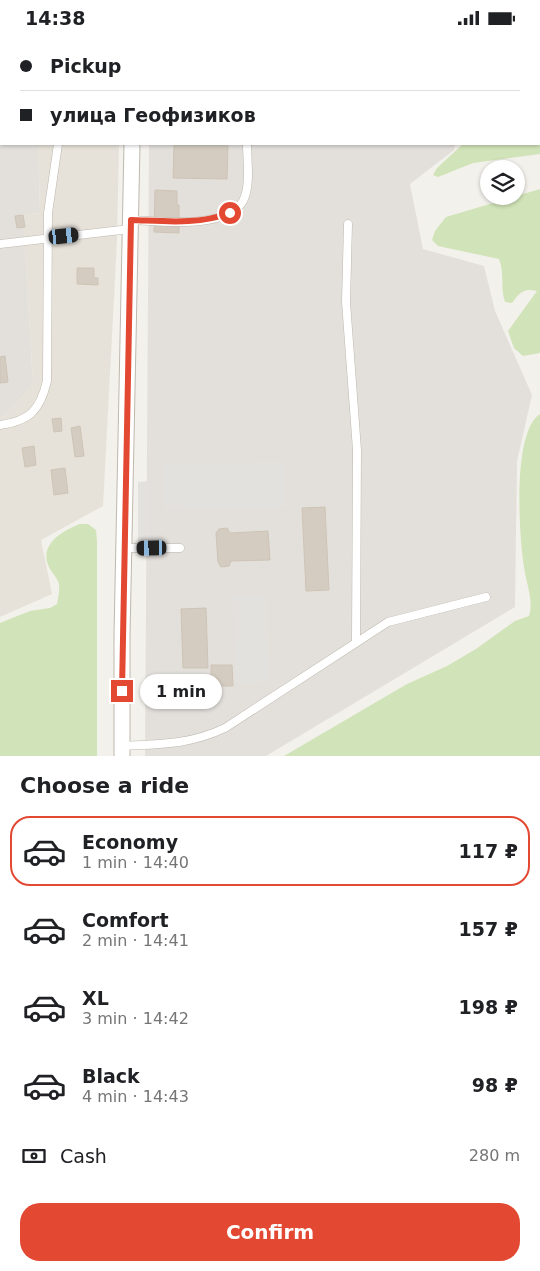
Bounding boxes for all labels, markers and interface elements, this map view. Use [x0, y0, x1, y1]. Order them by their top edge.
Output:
text: 14:38 [25, 7, 85, 29]
text: Pickup [50, 55, 121, 77]
text: улица Геофизиков [50, 104, 256, 126]
map controls [480, 160, 525, 205]
button: layers [480, 160, 525, 205]
route start [219, 202, 241, 224]
car [48, 227, 79, 245]
car [136, 540, 167, 556]
callout: 1 min [140, 673, 222, 709]
route end [111, 680, 133, 702]
text: 1 min [156, 682, 206, 701]
text: Choose a ride [20, 773, 189, 798]
icon: car [22, 829, 67, 874]
text: Economy [82, 831, 178, 853]
text: 117 ₽ [459, 840, 518, 862]
text: 1 min · 14:40 [82, 853, 189, 872]
icon: car [22, 907, 67, 952]
text: Comfort [82, 909, 169, 931]
text: 157 ₽ [459, 918, 518, 940]
text: 2 min · 14:41 [82, 931, 189, 950]
icon: car [22, 985, 67, 1030]
text: XL [82, 987, 109, 1009]
text: 198 ₽ [459, 996, 518, 1018]
text: 3 min · 14:42 [82, 1009, 189, 1028]
icon: car [22, 1063, 67, 1108]
text: Black [82, 1065, 140, 1087]
text: 98 ₽ [472, 1074, 518, 1096]
text: 4 min · 14:43 [82, 1087, 189, 1106]
icon: cash [20, 1142, 48, 1170]
text: Cash [60, 1145, 107, 1167]
text: 280 m [469, 1146, 520, 1165]
button: Confirm [20, 1203, 520, 1261]

